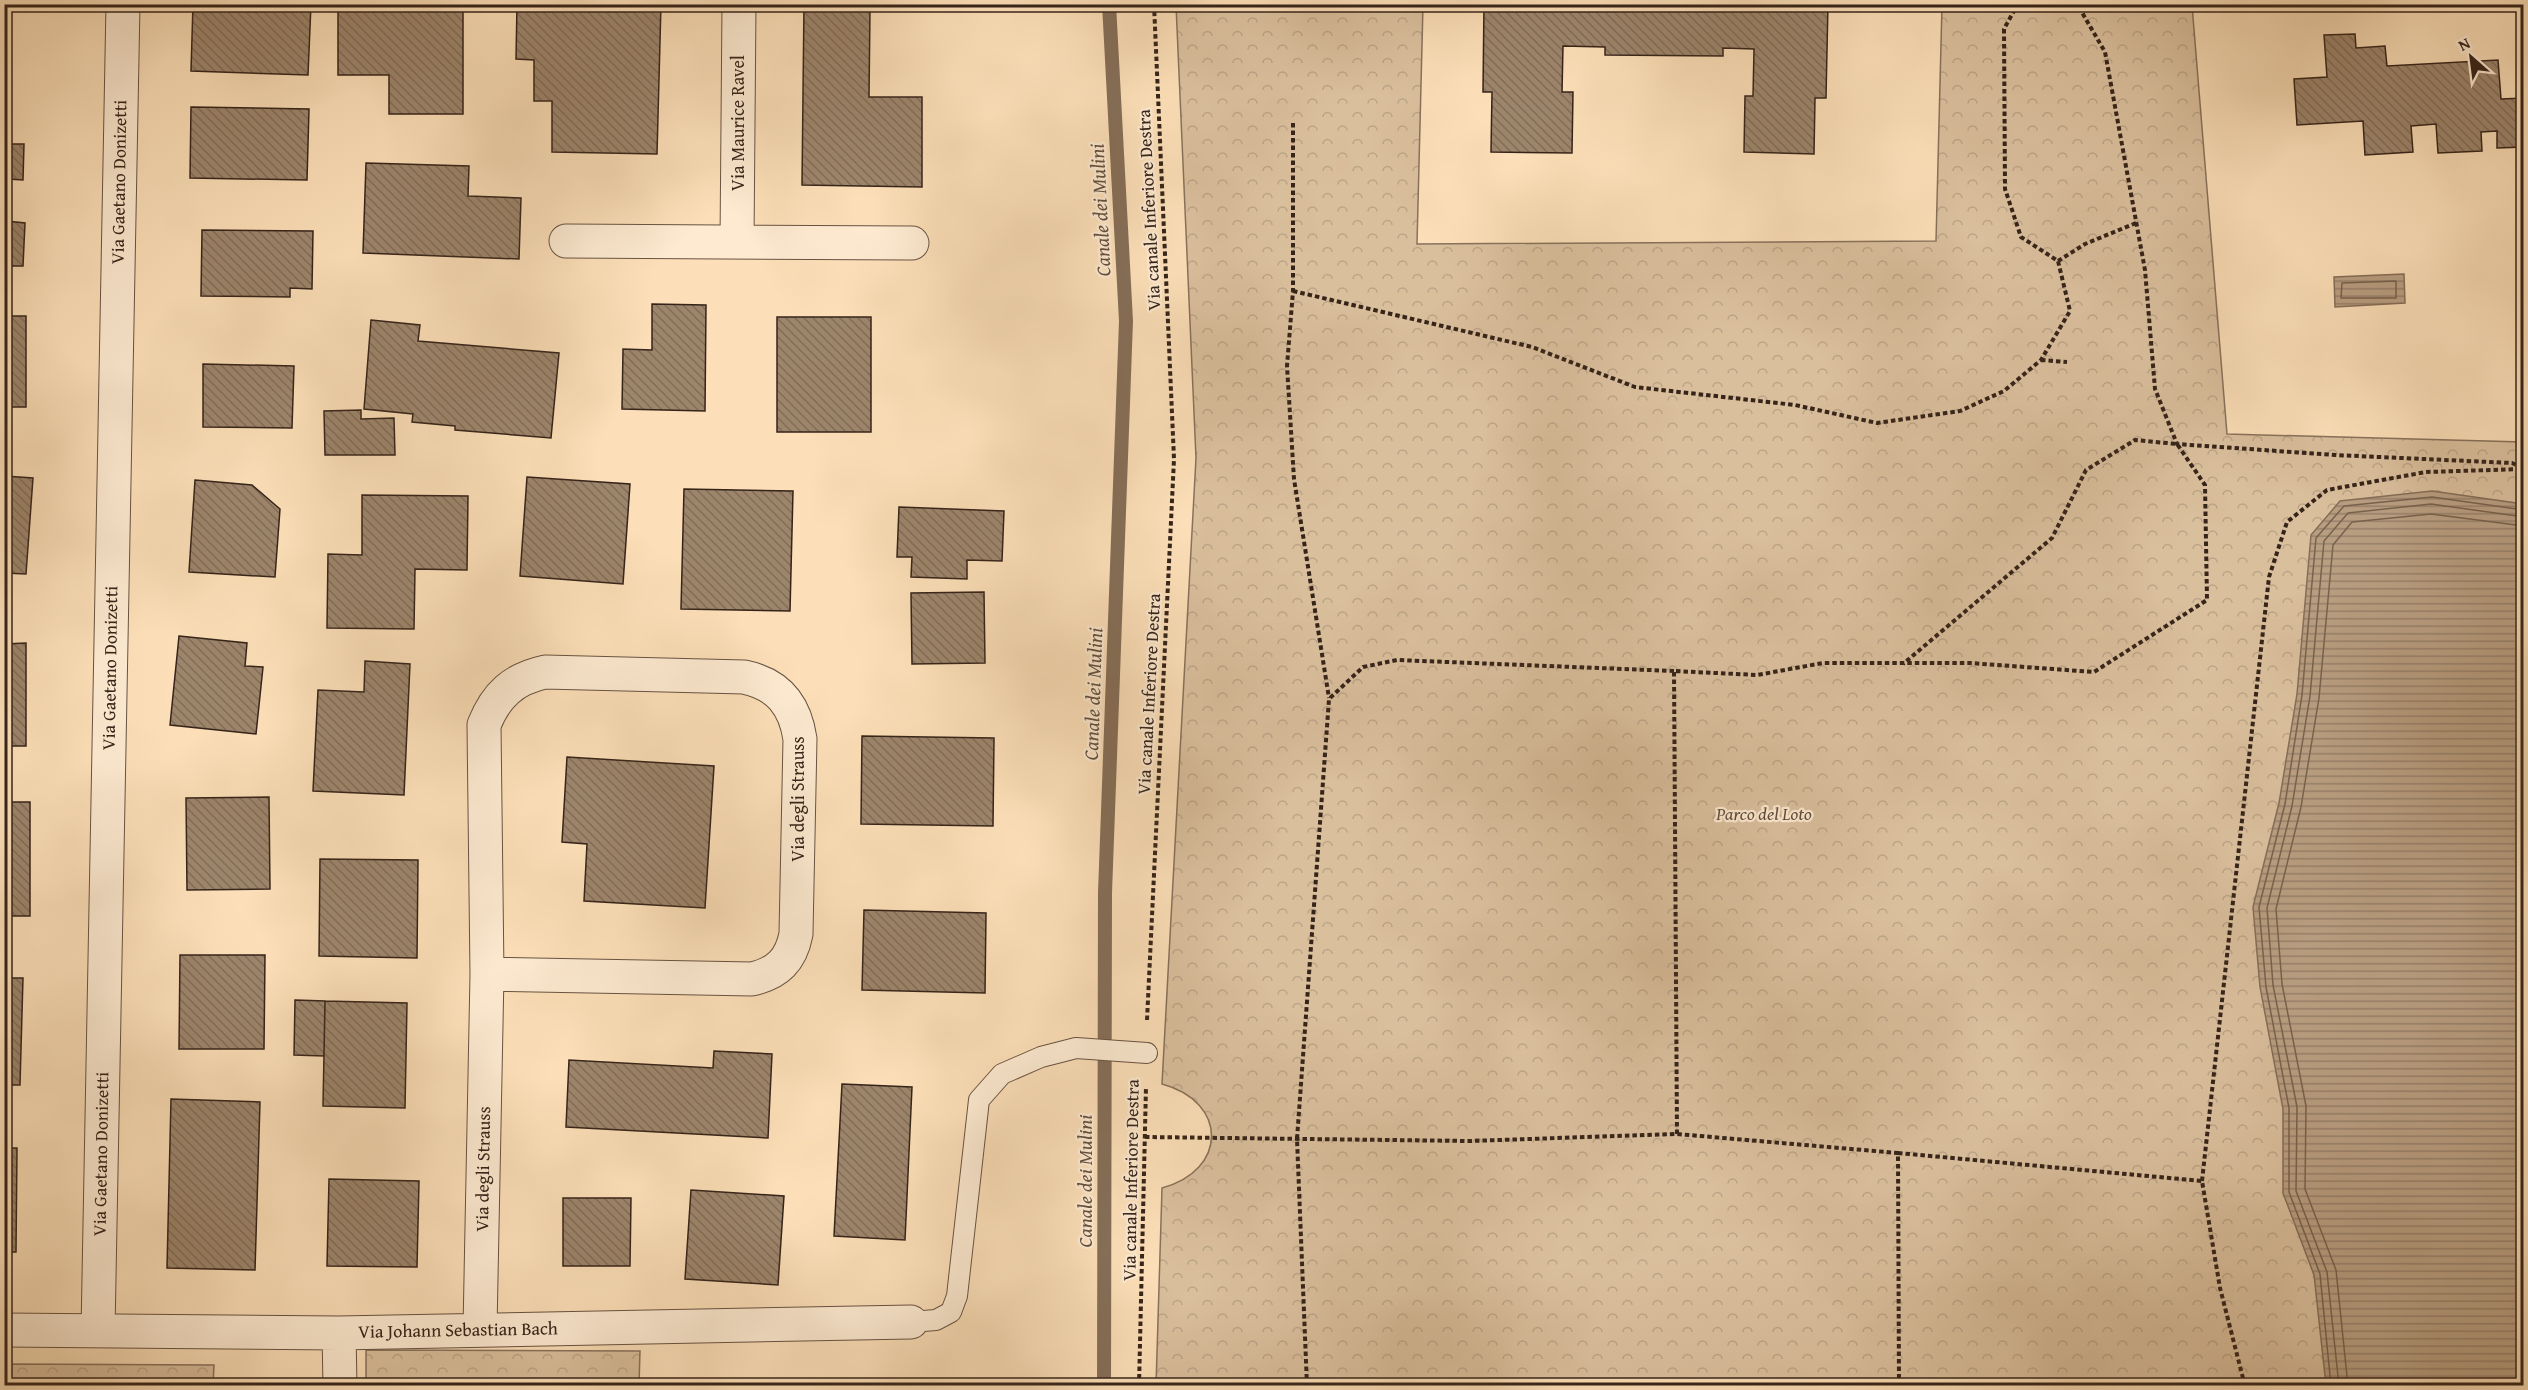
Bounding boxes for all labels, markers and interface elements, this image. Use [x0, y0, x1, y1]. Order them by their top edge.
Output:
north arrow [2441, 27, 2501, 87]
text: N [2454, 31, 2475, 57]
street label: Via Maurice Ravel [724, 55, 751, 191]
street label: Via Gaetano Donizetti [104, 100, 133, 264]
street label: Via canale Inferiore Destra [1130, 108, 1167, 311]
water label: Canale dei Mulini [1082, 143, 1117, 277]
street label: Via Gaetano Donizetti [95, 586, 124, 750]
street label: Via canale Inferiore Destra [1130, 592, 1167, 795]
water label: Canale dei Mulini [1076, 627, 1109, 761]
street label: Via degli Strauss [784, 736, 811, 862]
park label: Parco del Loto [1715, 800, 1812, 827]
street label: Via Gaetano Donizetti [86, 1072, 115, 1236]
street label: Via canale Inferiore Destra [1115, 1078, 1146, 1281]
street label: Via degli Strauss [468, 1106, 497, 1232]
water label: Canale dei Mulini [1070, 1115, 1099, 1247]
street label: Via Johann Sebastian Bach [358, 1314, 558, 1345]

